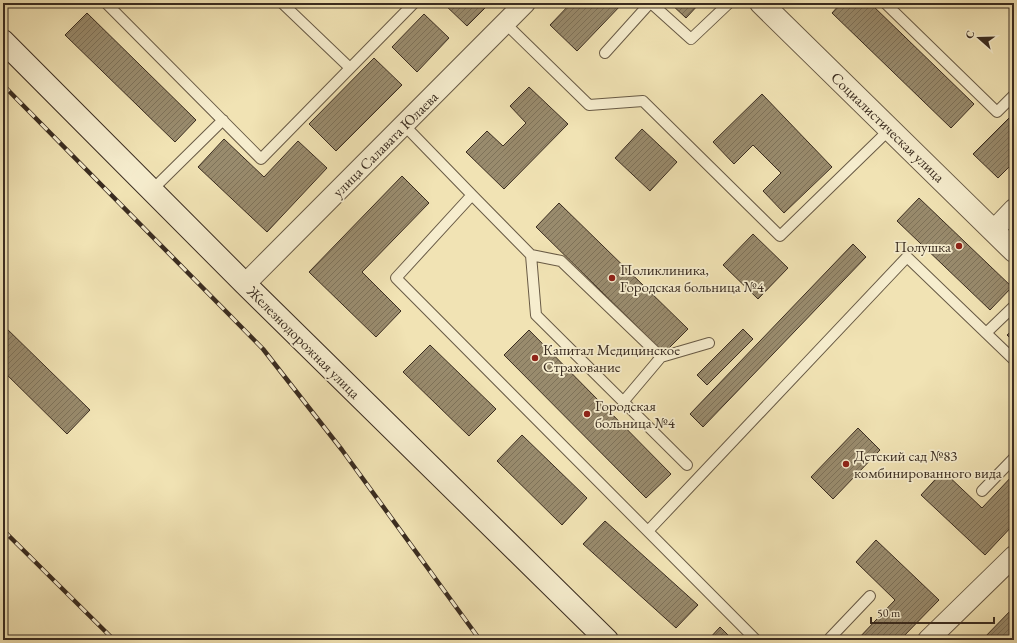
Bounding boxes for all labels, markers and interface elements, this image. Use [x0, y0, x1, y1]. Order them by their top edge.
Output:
north arrow [959, 18, 999, 58]
text: С [962, 28, 978, 41]
street label: Социалистическая улица [827, 68, 949, 186]
street label: улица Салавата Юлаева [328, 87, 442, 201]
place label: Полушка [894, 237, 951, 256]
marker: Полушка [954, 241, 964, 251]
place label: Поликлиника, Городская больница №4 [620, 260, 765, 296]
marker: Поликлиника, Городская больница №4 [607, 273, 617, 283]
street label: Железнодорожная улица [243, 281, 364, 402]
place label: Капитал Медицинское Страхование [543, 340, 680, 376]
marker: Капитал Медицинское Страхование [530, 353, 540, 363]
place label: Городская больница №4 [595, 396, 676, 432]
marker: Городская больница №4 [582, 409, 592, 419]
place label: Детский сад №83 комбинированного вида [854, 446, 1002, 482]
marker: Детский сад №83 комбинированного вида [841, 459, 851, 469]
scale bar [871, 599, 994, 625]
text: 50 m [877, 605, 901, 621]

